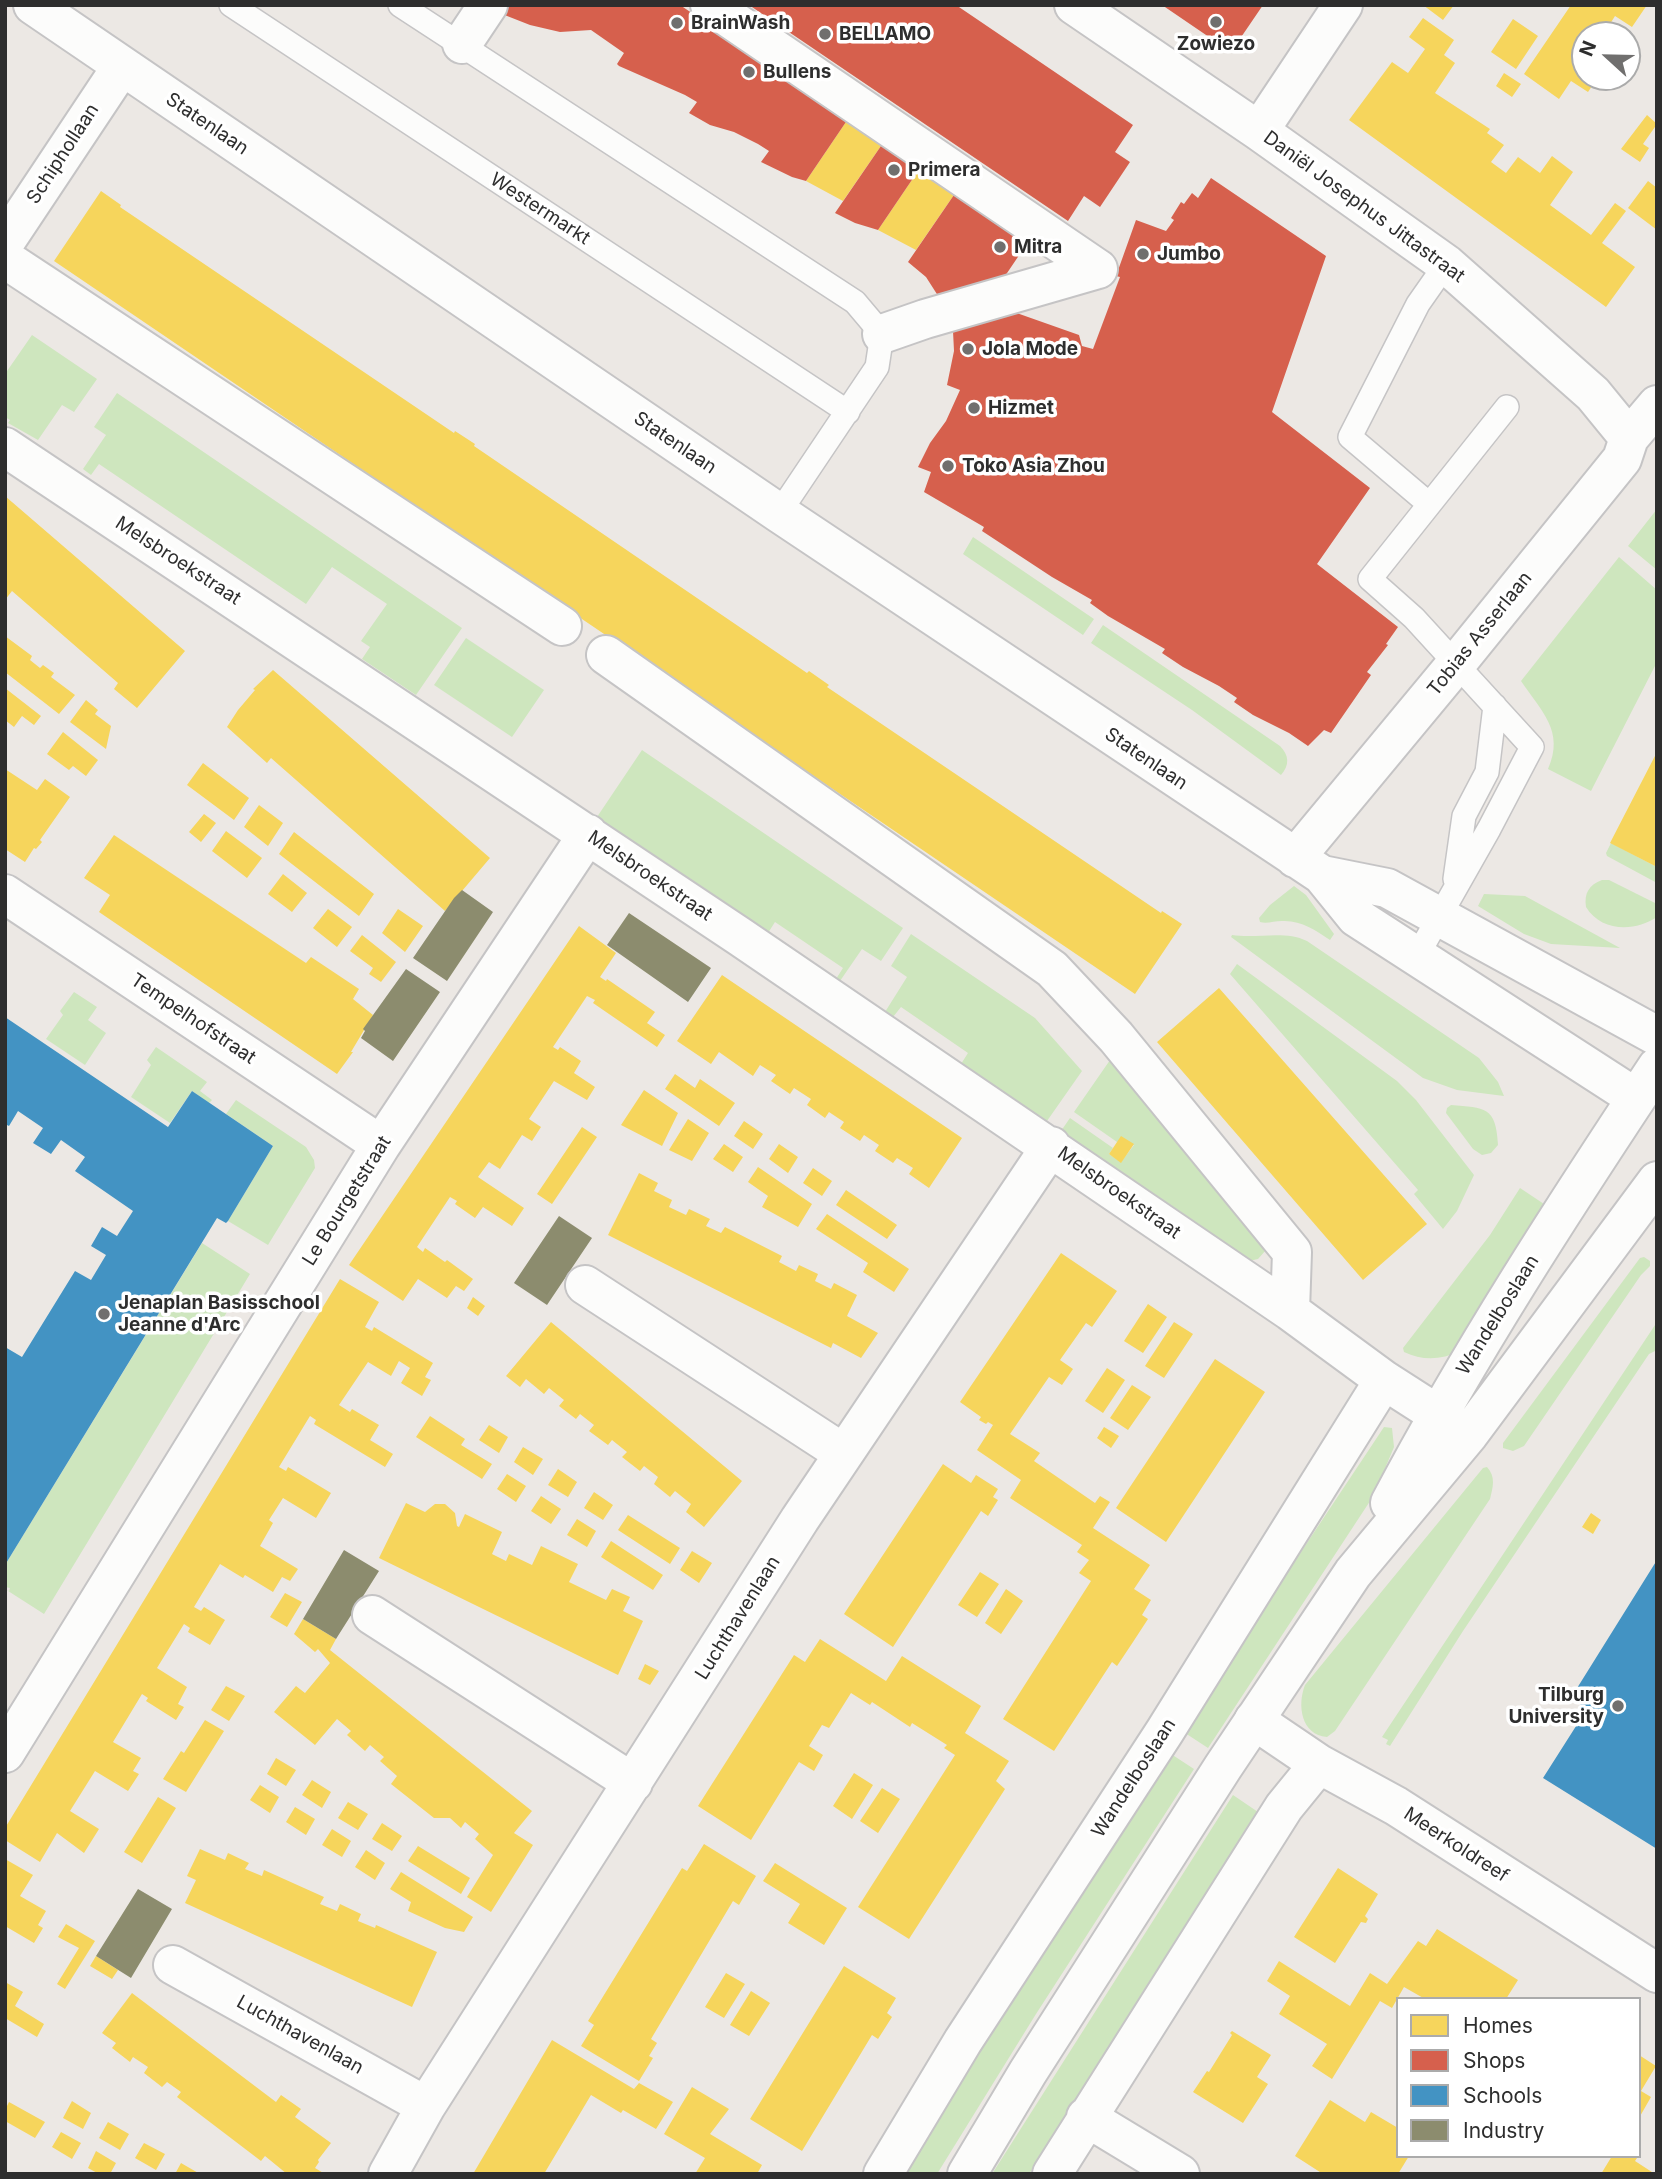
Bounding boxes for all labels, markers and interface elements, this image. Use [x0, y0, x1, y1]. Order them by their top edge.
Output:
place label: BrainWash [691, 12, 790, 34]
marker: Zowiezo [1208, 14, 1224, 30]
marker: BrainWash [669, 15, 685, 31]
north arrow [1571, 21, 1641, 91]
place label: BELLAMO [839, 23, 931, 45]
marker: BELLAMO [817, 26, 833, 42]
place label: Zowiezo [1177, 33, 1255, 55]
text: N [1575, 38, 1601, 60]
place label: Bullens [763, 61, 831, 83]
marker: Bullens [741, 64, 757, 80]
street label: Statenlaan [161, 88, 253, 160]
street label: Schiphollaan [22, 100, 104, 208]
street label: Daniël Josephus Jittastraat [1259, 126, 1469, 288]
place label: Primera [908, 159, 981, 181]
marker: Primera [886, 162, 902, 178]
street label: Westermarkt [486, 168, 594, 250]
place label: Mitra [1014, 236, 1062, 258]
marker: Mitra [992, 239, 1008, 255]
place label: Jumbo [1157, 243, 1221, 265]
marker: Jumbo [1135, 246, 1151, 262]
place label: Jola Mode [982, 338, 1078, 360]
marker: Jola Mode [960, 341, 976, 357]
place label: Hizmet [988, 397, 1054, 419]
marker: Hizmet [966, 400, 982, 416]
street label: Statenlaan [629, 407, 721, 479]
place label: Toko Asia Zhou [962, 455, 1105, 477]
marker: Toko Asia Zhou [940, 458, 956, 474]
street label: Melsbroekstraat [111, 512, 245, 610]
street label: Tobias Asserlaan [1423, 567, 1537, 701]
street label: Statenlaan [1100, 723, 1192, 795]
street label: Melsbroekstraat [583, 826, 717, 926]
street label: Tempelhofstraat [126, 969, 260, 1069]
street label: Le Bourgetstraat [298, 1132, 396, 1270]
street label: Melsbroekstraat [1053, 1142, 1185, 1244]
street label: Wandelboslaan [1452, 1251, 1544, 1379]
place label: Jenaplan Basisschool Jeanne d'Arc [118, 1292, 320, 1336]
marker: Jenaplan Basisschool Jeanne d'Arc [96, 1306, 112, 1322]
street label: Luchthavenlaan [691, 1552, 785, 1684]
place label: Tilburg University [1508, 1684, 1604, 1728]
marker: Tilburg University [1610, 1698, 1626, 1714]
street label: Wandelboslaan [1087, 1714, 1181, 1842]
street label: Meerkoldreef [1399, 1803, 1513, 1887]
street label: Luchthavenlaan [233, 1991, 367, 2079]
legend [1396, 1997, 1641, 2158]
text: Homes [1463, 2013, 1533, 2038]
text: Shops [1463, 2048, 1525, 2073]
text: Schools [1463, 2083, 1542, 2108]
text: Industry [1463, 2118, 1544, 2143]

